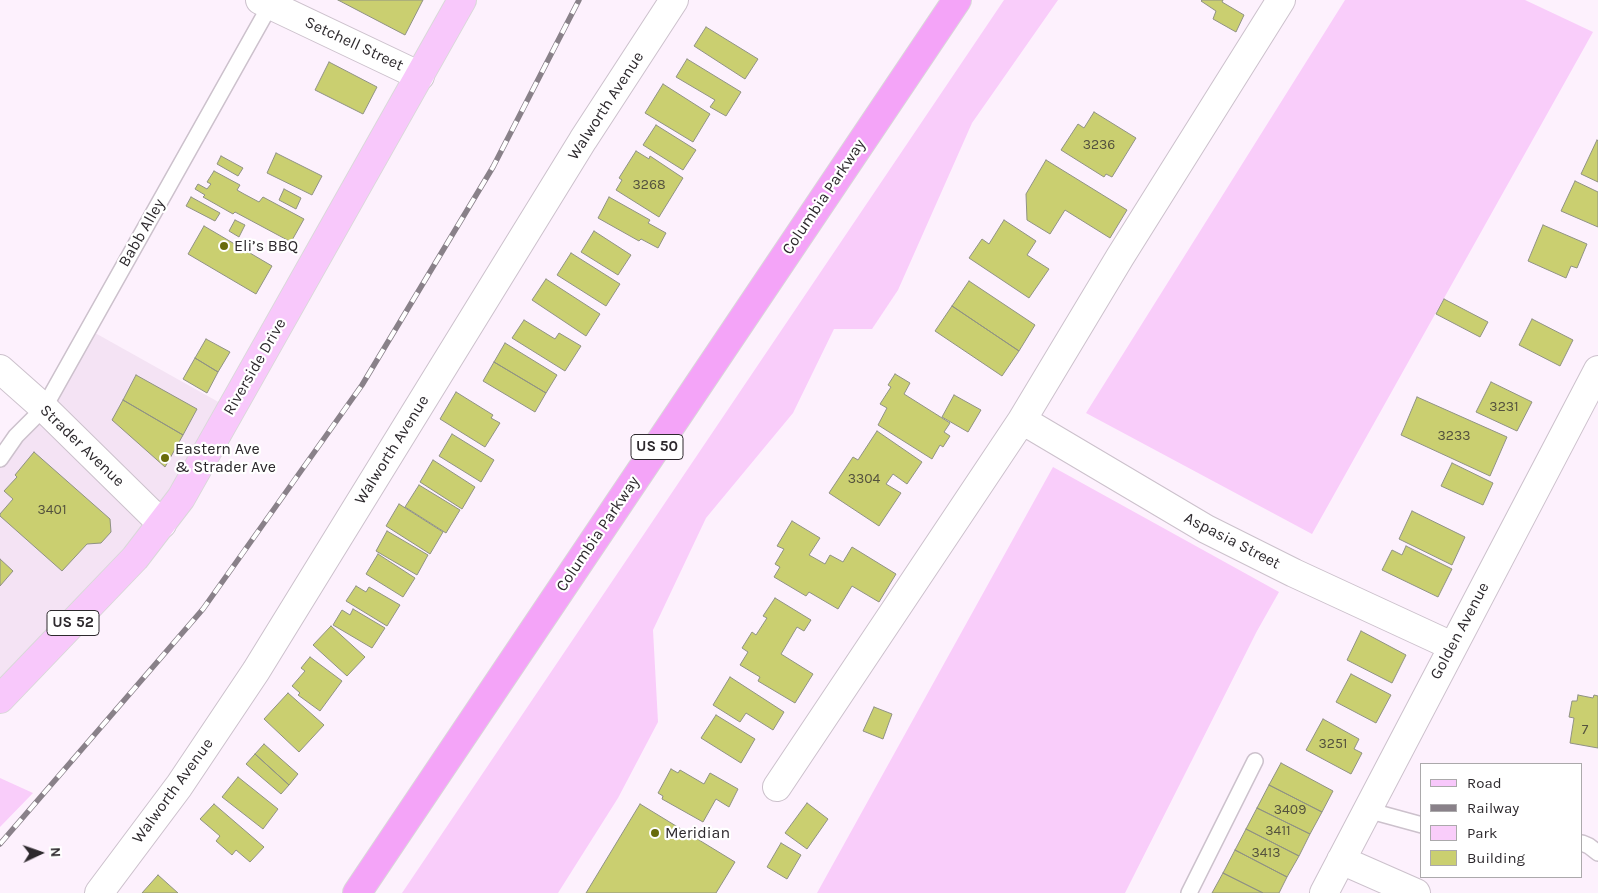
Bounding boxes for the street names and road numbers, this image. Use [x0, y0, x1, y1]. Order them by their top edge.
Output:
street label: Setchell Street [302, 13, 406, 75]
street label: Walworth Avenue [564, 48, 648, 164]
street label: Columbia Parkway [778, 136, 870, 258]
street label: Babb Alley [115, 196, 169, 270]
street label: Riverside Drive [220, 315, 290, 419]
street label: Walworth Avenue [351, 392, 433, 508]
street label: Strader Avenue [36, 401, 128, 491]
road number: US 50 [631, 434, 683, 460]
street label: Columbia Parkway [552, 473, 644, 595]
street label: Aspasia Street [1181, 509, 1283, 573]
street label: Golden Avenue [1426, 579, 1494, 683]
road number: US 52 [47, 610, 99, 636]
street label: Walworth Avenue [128, 735, 218, 847]

